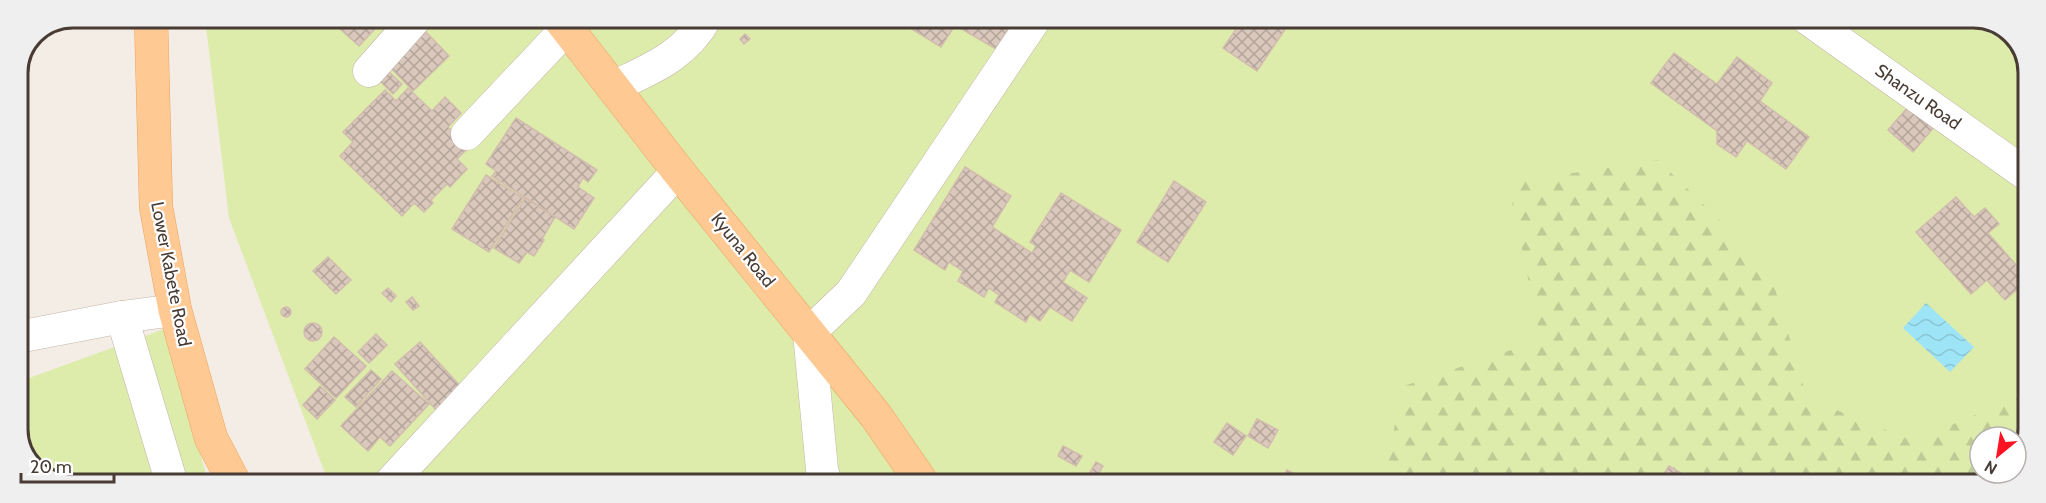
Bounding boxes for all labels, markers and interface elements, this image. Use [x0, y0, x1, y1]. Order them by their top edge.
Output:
street label: Shanzu Road [1871, 59, 1965, 135]
street label: Lower Kabete Road [146, 200, 196, 348]
street label: Kyuna Road [706, 208, 780, 292]
north arrow [1968, 425, 2028, 485]
scale bar [21, 446, 114, 484]
text: 20 m [30, 456, 72, 478]
text: N [1981, 457, 2000, 479]

